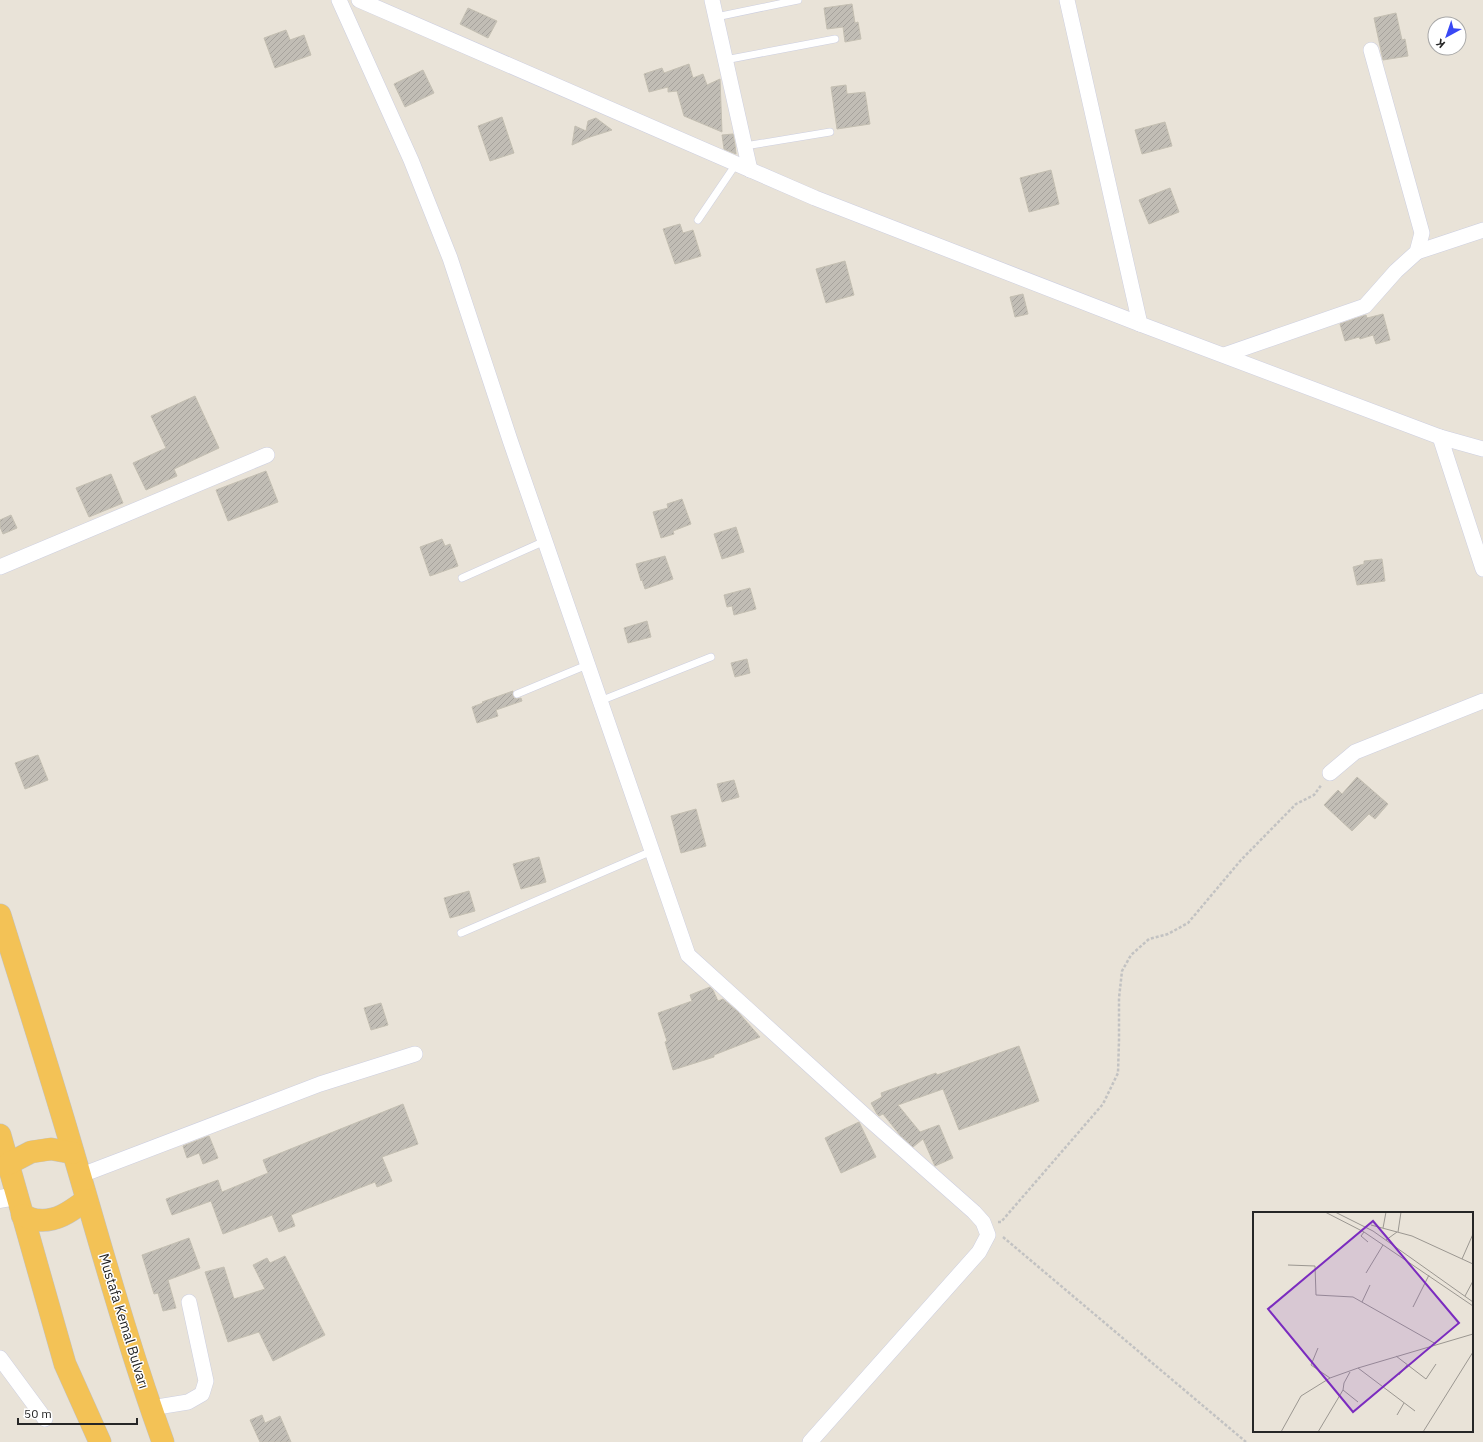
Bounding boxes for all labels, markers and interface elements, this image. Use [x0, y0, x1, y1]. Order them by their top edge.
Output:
north arrow [1427, 16, 1467, 56]
text: K [1433, 36, 1448, 51]
inset map [1253, 1212, 1473, 1432]
street label: Mustafa Kemal Bulvarı [95, 1251, 153, 1391]
scale bar [18, 1400, 137, 1426]
text: 50 m [24, 1406, 52, 1421]

